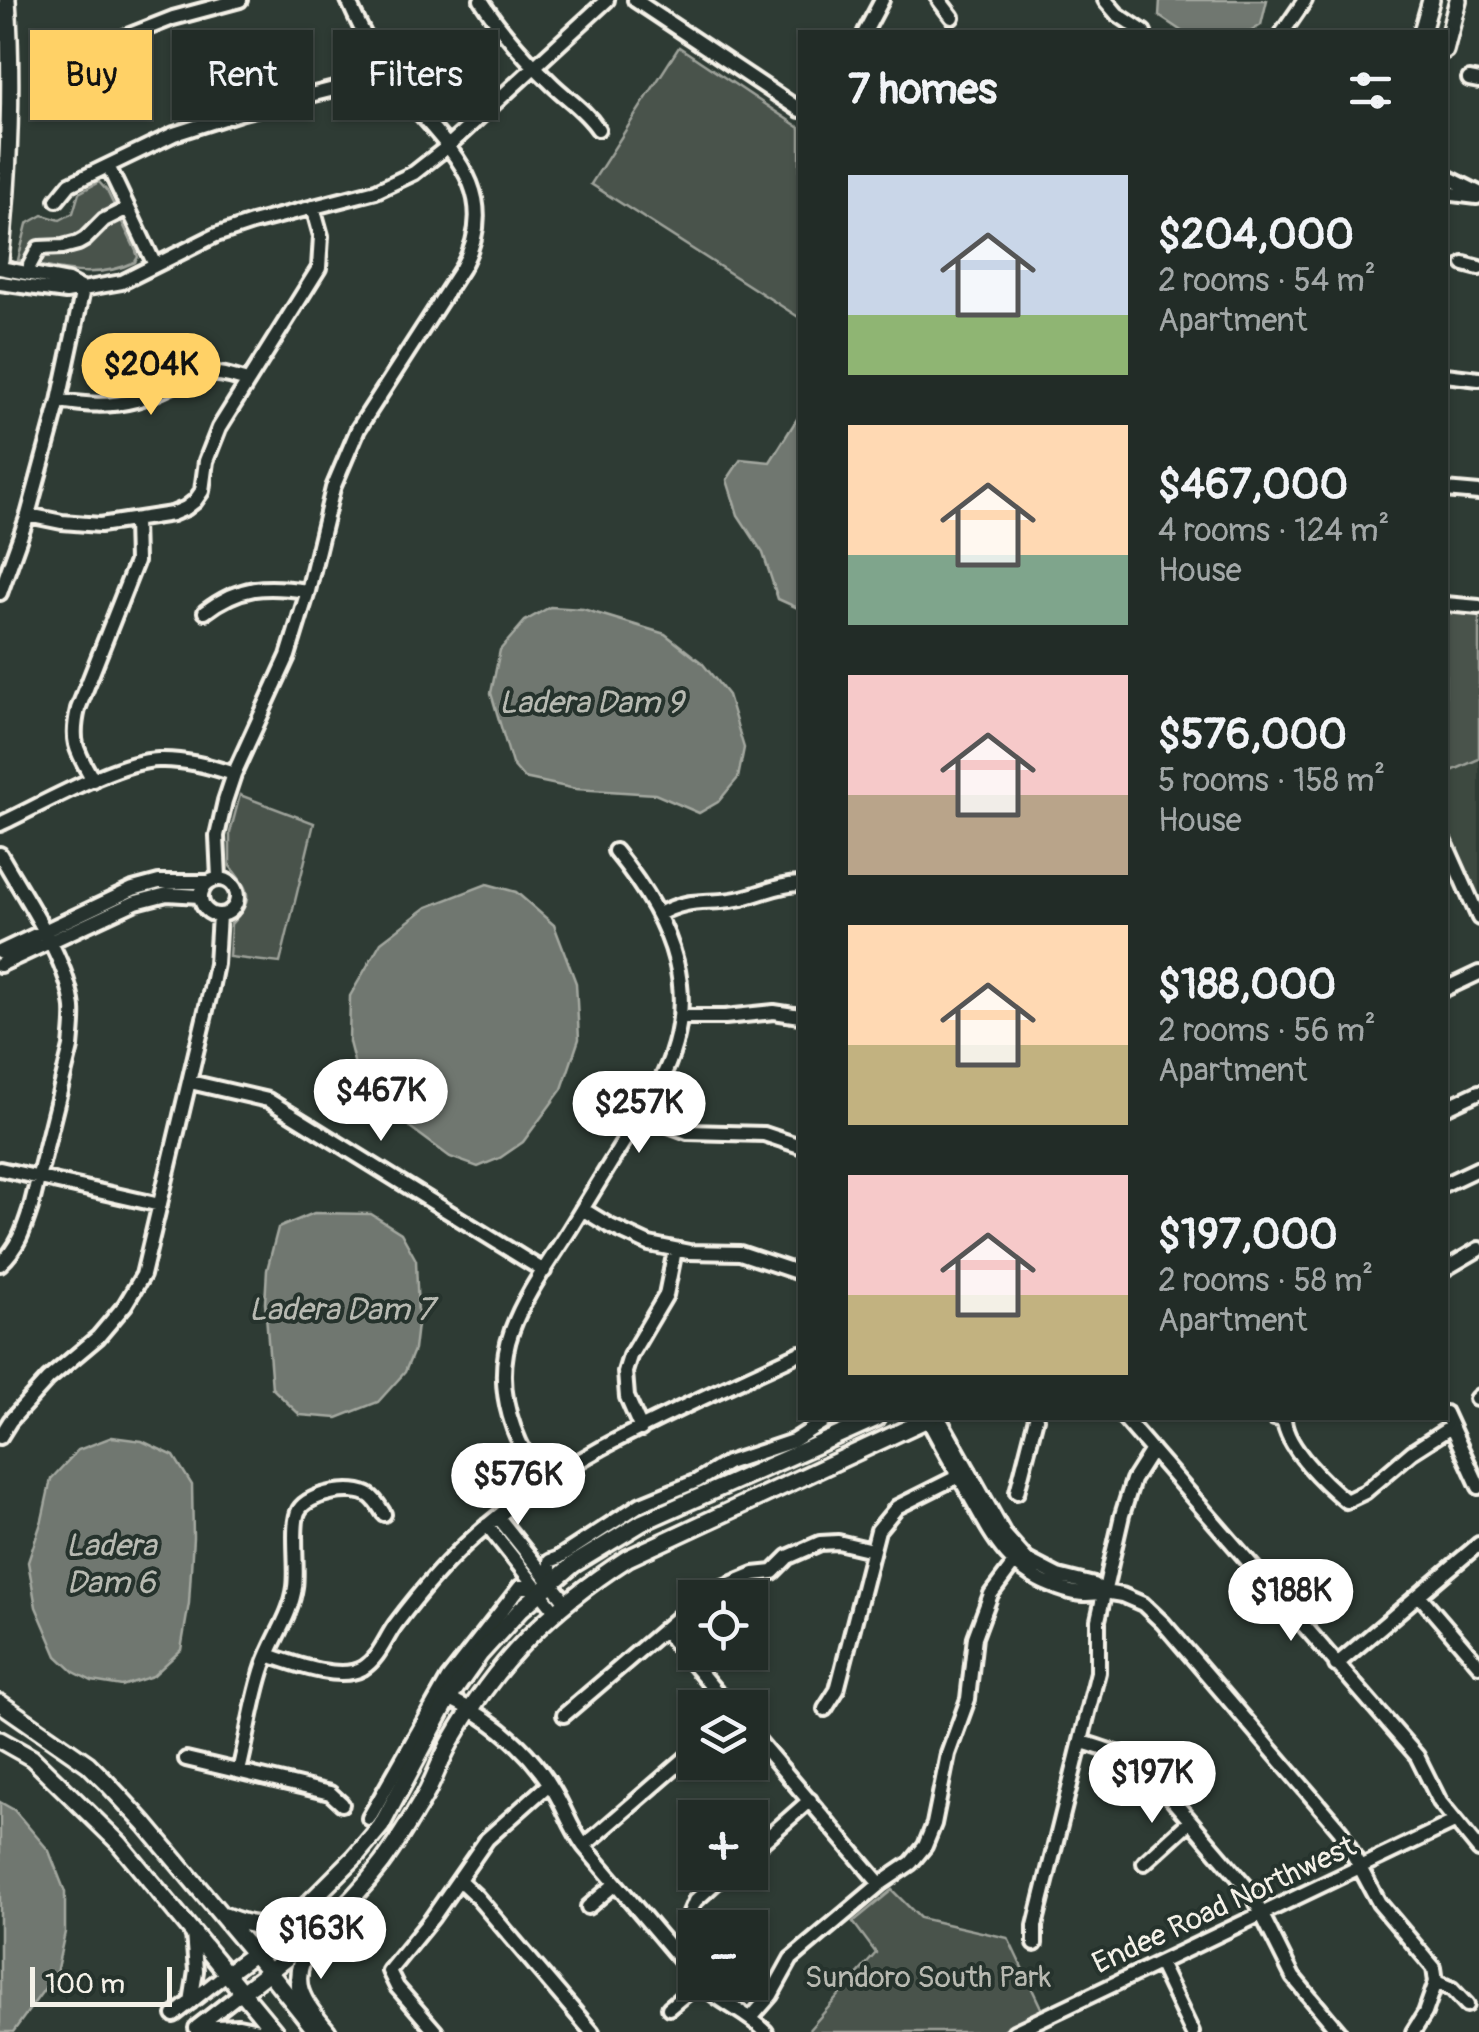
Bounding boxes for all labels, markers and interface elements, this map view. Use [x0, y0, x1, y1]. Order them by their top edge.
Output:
chip: Buy [30, 30, 152, 120]
chip: Rent [172, 30, 313, 120]
chip: Filters [333, 30, 498, 120]
icon: filters [1343, 63, 1398, 118]
text: 7 homes [848, 64, 997, 116]
text: $204,000 [1158, 209, 1354, 261]
icon: home [928, 215, 1048, 335]
text: 2 rooms · 54 m² [1158, 261, 1376, 301]
text: Apartment [1158, 301, 1307, 341]
pin: $204K [81, 333, 221, 418]
text: $204K [104, 345, 198, 385]
text: $467,000 [1158, 459, 1348, 511]
icon: home [928, 465, 1048, 585]
text: 4 rooms · 124 m² [1158, 511, 1389, 551]
text: House [1158, 551, 1242, 591]
water label: Ladera Dam 9 [499, 683, 686, 723]
text: $576,000 [1158, 709, 1347, 761]
icon: home [928, 715, 1048, 835]
text: 5 rooms · 158 m² [1158, 761, 1385, 801]
text: House [1158, 801, 1242, 841]
text: $188,000 [1158, 959, 1336, 1011]
icon: home [928, 965, 1048, 1085]
text: 2 rooms · 56 m² [1158, 1011, 1376, 1051]
text: Apartment [1158, 1051, 1307, 1091]
pin: $467K [311, 1059, 451, 1144]
text: $467K [336, 1071, 426, 1111]
pin: $257K [569, 1071, 709, 1156]
text: $257K [595, 1083, 683, 1123]
text: $197,000 [1158, 1209, 1338, 1261]
icon: home [928, 1215, 1048, 1335]
text: 2 rooms · 58 m² [1158, 1261, 1373, 1301]
water label: Ladera Dam 7 [248, 1290, 439, 1330]
text: Apartment [1158, 1301, 1307, 1341]
pin: $576K [448, 1443, 588, 1528]
text: $576K [473, 1455, 563, 1495]
water label: Ladera Dam 6 [65, 1526, 159, 1603]
pin: $188K [1221, 1559, 1361, 1644]
text: $188K [1250, 1571, 1332, 1611]
map controls [678, 1580, 768, 2000]
button: locate [678, 1580, 768, 1670]
button: layers [678, 1690, 768, 1780]
pin: $197K [1082, 1741, 1222, 1826]
text: $197K [1111, 1753, 1193, 1793]
button: + [678, 1800, 768, 1890]
street label: Endee Road Northwest [1087, 1827, 1362, 1982]
pin: $163K [251, 1897, 391, 1982]
text: $163K [278, 1909, 364, 1949]
button: − [678, 1910, 768, 2000]
park label: Sundoro South Park [805, 1959, 1052, 1996]
scale bar [30, 1962, 172, 2006]
text: 100 m [45, 1967, 125, 2002]

